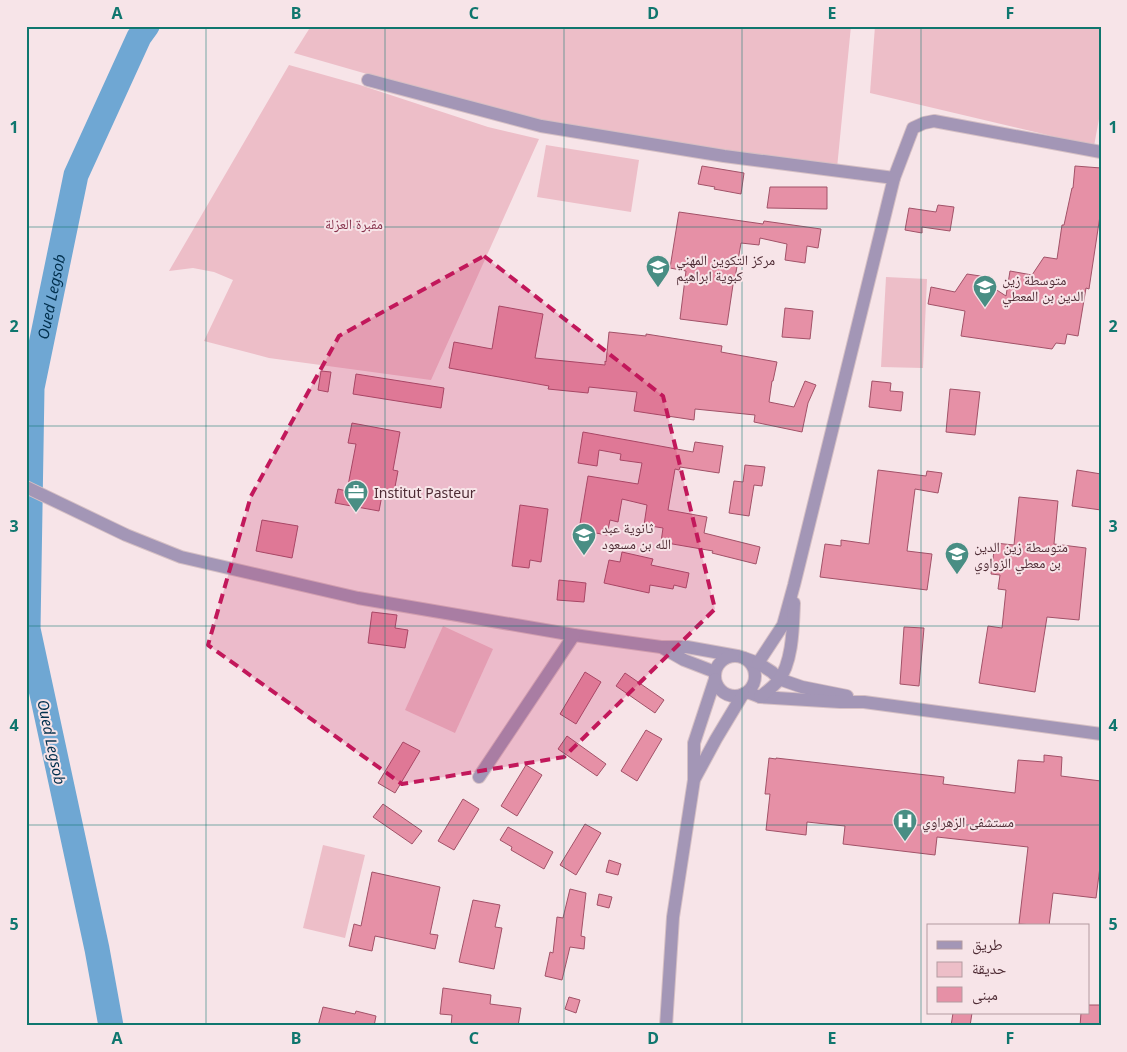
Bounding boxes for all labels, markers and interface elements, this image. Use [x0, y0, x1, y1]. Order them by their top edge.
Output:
text: A [111, 2, 123, 24]
text: B [291, 2, 301, 24]
text: C [469, 2, 479, 24]
text: D [647, 2, 659, 24]
text: E [828, 2, 837, 24]
text: F [1006, 2, 1014, 24]
text: 1 [9, 116, 19, 138]
text: 1 [1108, 116, 1118, 138]
park label: مقبرة العزلة [325, 214, 383, 233]
place label: مركز التكوين المهني كبوية ابراهيم [676, 250, 775, 286]
water label: Oued Legsob [32, 252, 69, 341]
school or university icon: مركز التكوين المهني كبوية ابراهيم [645, 254, 671, 288]
place label: متوسطة زين الدين بن المعطي [1002, 270, 1084, 307]
school or university icon: متوسطة زين الدين بن المعطي [972, 274, 998, 308]
text: 2 [9, 315, 19, 337]
text: 2 [1108, 315, 1118, 337]
office icon: Institut Pasteur [343, 479, 369, 513]
place label: Institut Pasteur [374, 483, 476, 502]
text: 3 [9, 515, 19, 537]
text: 3 [1108, 515, 1118, 537]
place label: ثانوية عبد الله بن مسعود [602, 518, 671, 553]
school or university icon: ثانوية عبد الله بن مسعود [571, 522, 597, 556]
place label: متوسطة زين الدين بن معطي الزواوي [974, 537, 1068, 574]
school or university icon: متوسطة زين الدين بن معطي الزواوي [944, 541, 970, 575]
water label: Oued Legsob [33, 698, 71, 786]
text: 4 [9, 714, 19, 736]
text: 4 [1108, 714, 1118, 736]
hospital icon: مستشفى الزهراوي [892, 808, 918, 842]
place label: مستشفى الزهراوي [922, 812, 1014, 833]
text: 5 [9, 913, 19, 935]
text: 5 [1108, 913, 1118, 935]
legend [927, 924, 1090, 1014]
text: طريق [972, 934, 1003, 955]
text: حديقة [972, 958, 1007, 978]
text: مبنى [972, 984, 998, 1005]
text: A [111, 1027, 123, 1049]
text: B [291, 1027, 301, 1049]
text: C [469, 1027, 479, 1049]
text: D [647, 1027, 659, 1049]
text: E [828, 1027, 837, 1049]
text: F [1006, 1027, 1014, 1049]

